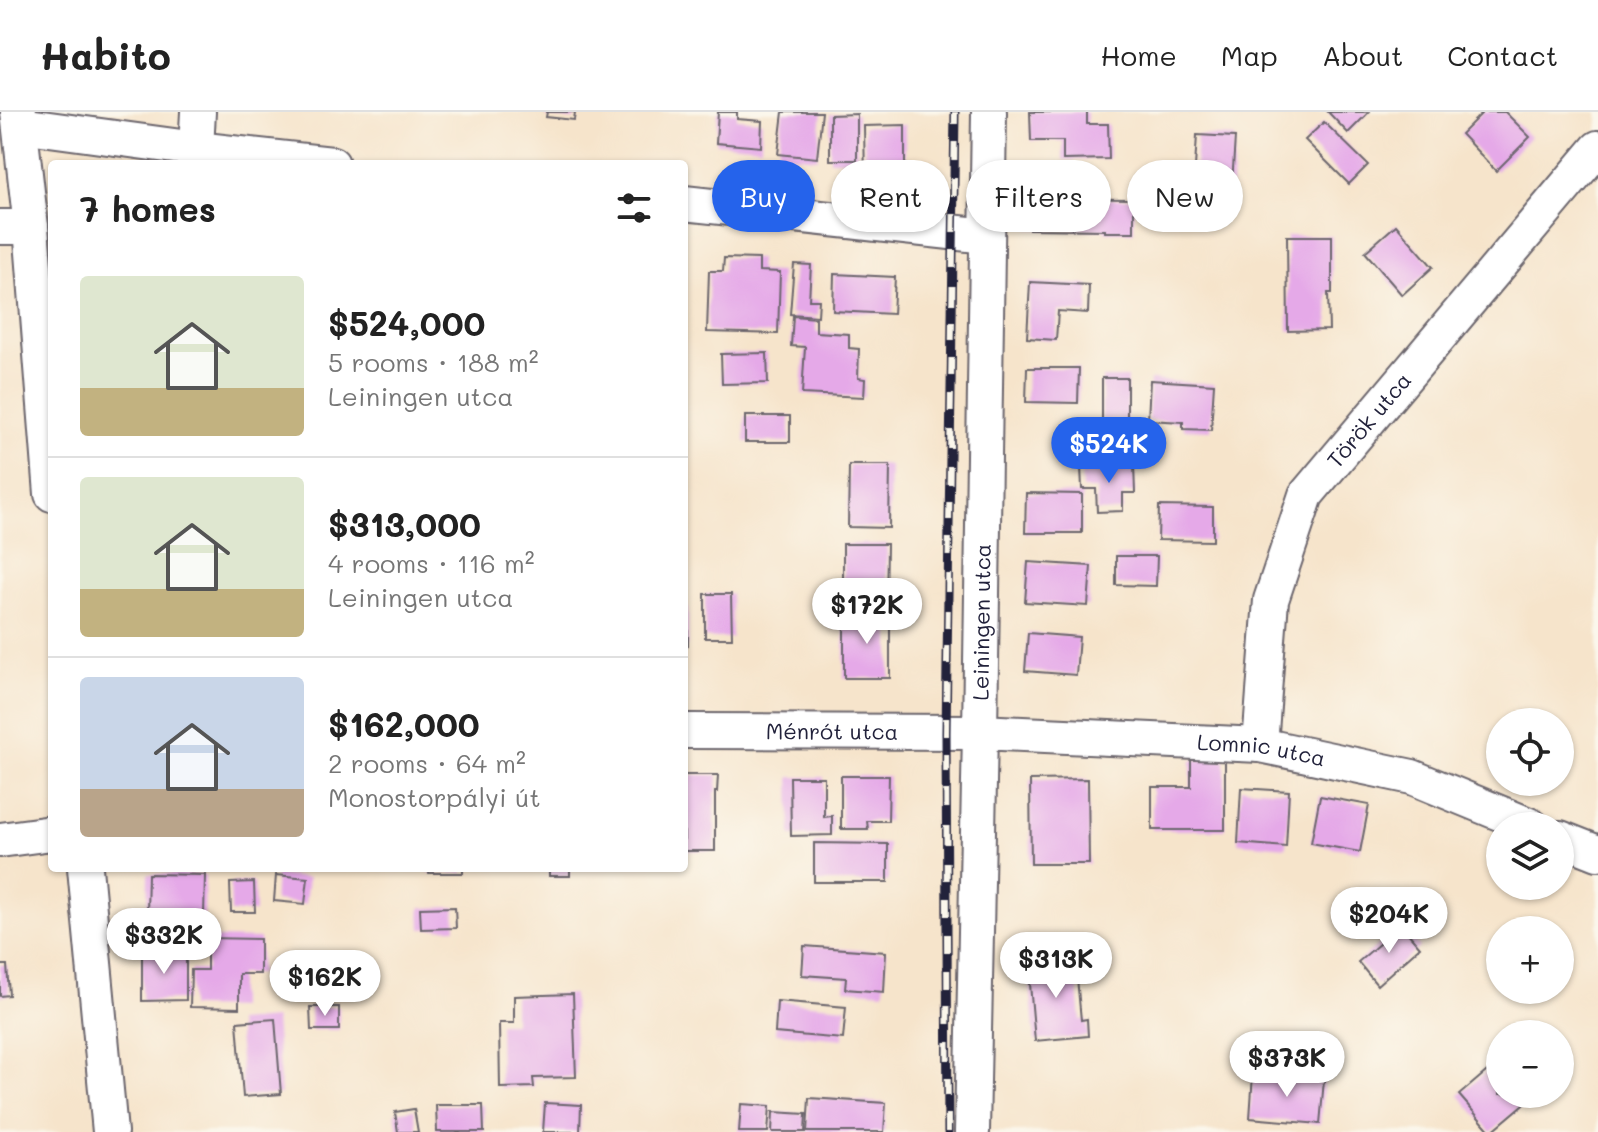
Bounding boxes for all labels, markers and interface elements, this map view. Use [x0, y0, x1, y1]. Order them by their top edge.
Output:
text: Habito [40, 30, 171, 80]
text: Home [1101, 37, 1177, 73]
text: Map [1221, 37, 1278, 73]
text: About [1322, 37, 1403, 73]
text: Contact [1447, 37, 1558, 73]
chip: Buy [712, 160, 815, 232]
chip: Rent [831, 160, 950, 232]
chip: Filters [966, 160, 1111, 232]
chip: New [1127, 160, 1243, 232]
text: 7 homes [80, 186, 216, 231]
icon: filters [612, 186, 656, 230]
text: $524,000 [328, 300, 485, 345]
icon: home [144, 308, 240, 404]
text: 5 rooms · 188 m² [328, 345, 539, 379]
street label: Török utca [1320, 366, 1417, 474]
text: Leiningen utca [328, 379, 514, 413]
pin: $524K [1053, 417, 1165, 485]
text: $524K [1069, 426, 1149, 460]
text: $313,000 [328, 501, 481, 546]
icon: home [144, 509, 240, 605]
street label: Leiningen utca [965, 543, 997, 701]
text: 4 rooms · 116 m² [328, 546, 535, 580]
pin: $172K [811, 578, 923, 646]
text: Leiningen utca [328, 580, 514, 614]
text: $172K [830, 587, 904, 621]
text: $162,000 [328, 701, 480, 746]
map controls [1486, 708, 1574, 1108]
button: locate [1486, 708, 1574, 796]
icon: home [144, 709, 240, 805]
street label: Ménrót utca [766, 716, 898, 746]
street label: Lomnic utca [1196, 727, 1328, 772]
text: 2 rooms · 64 m² [328, 746, 526, 780]
text: Monostorpályi út [328, 780, 541, 814]
button: layers [1486, 812, 1574, 900]
pin: $204K [1333, 887, 1445, 955]
text: $204K [1349, 896, 1429, 930]
pin: $332K [108, 908, 220, 976]
button: + [1486, 916, 1574, 1004]
text: $332K [125, 917, 203, 951]
pin: $313K [1000, 932, 1112, 1000]
text: $313K [1018, 941, 1094, 975]
pin: $162K [269, 950, 381, 1018]
text: $162K [288, 959, 362, 993]
button: − [1486, 1020, 1574, 1108]
pin: $373K [1231, 1031, 1343, 1099]
text: $373K [1248, 1040, 1326, 1074]

